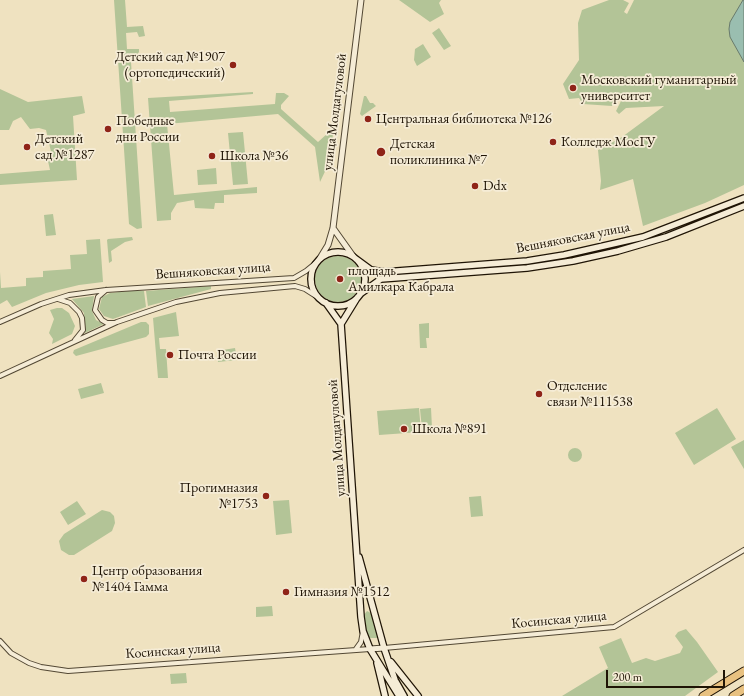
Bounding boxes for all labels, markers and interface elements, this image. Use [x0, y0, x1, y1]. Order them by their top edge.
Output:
place label: Детский сад №1907 (ортопедический) [115, 49, 225, 82]
street label: улица Молдагуловой [319, 53, 351, 171]
marker: Детский сад №1907 (ортопедический) [228, 60, 238, 70]
place label: Московский гуманитарный университет [581, 72, 737, 104]
marker: Московский гуманитарный университет [568, 83, 578, 93]
place label: Центральная библиотека №126 [376, 111, 552, 127]
place label: Победные дни России [116, 113, 180, 146]
marker: Центральная библиотека №126 [363, 114, 373, 124]
marker: Победные дни России [103, 124, 113, 134]
place label: Детский сад №1287 [35, 131, 94, 164]
place label: Колледж МосГУ [561, 134, 656, 150]
place label: Детская поликлиника №7 [390, 136, 487, 168]
marker: Колледж МосГУ [548, 137, 558, 147]
marker: Детский сад №1287 [22, 142, 32, 152]
marker: Детская поликлиника №7 [375, 146, 387, 158]
place label: Школа №36 [220, 148, 288, 164]
marker: Школа №36 [207, 151, 217, 161]
place label: Ddx [483, 178, 507, 194]
marker: Ddx [470, 181, 480, 191]
street label: Вешняковская улица [515, 219, 631, 257]
street label: Вешняковская улица [155, 259, 271, 283]
place label: площадь Амилкара Кабрала [348, 263, 454, 296]
marker: площадь Амилкара Кабрала [335, 274, 345, 284]
place label: Почта России [178, 347, 257, 363]
marker: Почта России [165, 350, 175, 360]
place label: Отделение связи №111538 [547, 378, 633, 410]
street label: улица Молдагуловой [325, 379, 349, 497]
marker: Отделение связи №111538 [534, 389, 544, 399]
place label: Школа №891 [412, 421, 487, 437]
marker: Школа №891 [399, 424, 409, 434]
place label: Прогимназия №1753 [179, 480, 258, 512]
marker: Прогимназия №1753 [261, 491, 271, 501]
place label: Центр образования №1404 Гамма [92, 563, 202, 596]
marker: Центр образования №1404 Гамма [79, 574, 89, 584]
place label: Гимназия №1512 [294, 584, 390, 600]
marker: Гимназия №1512 [281, 587, 291, 597]
street label: Косинская улица [511, 607, 607, 633]
street label: Косинская улица [125, 639, 221, 663]
scale bar [608, 662, 727, 688]
text: 200 m [613, 669, 642, 685]

